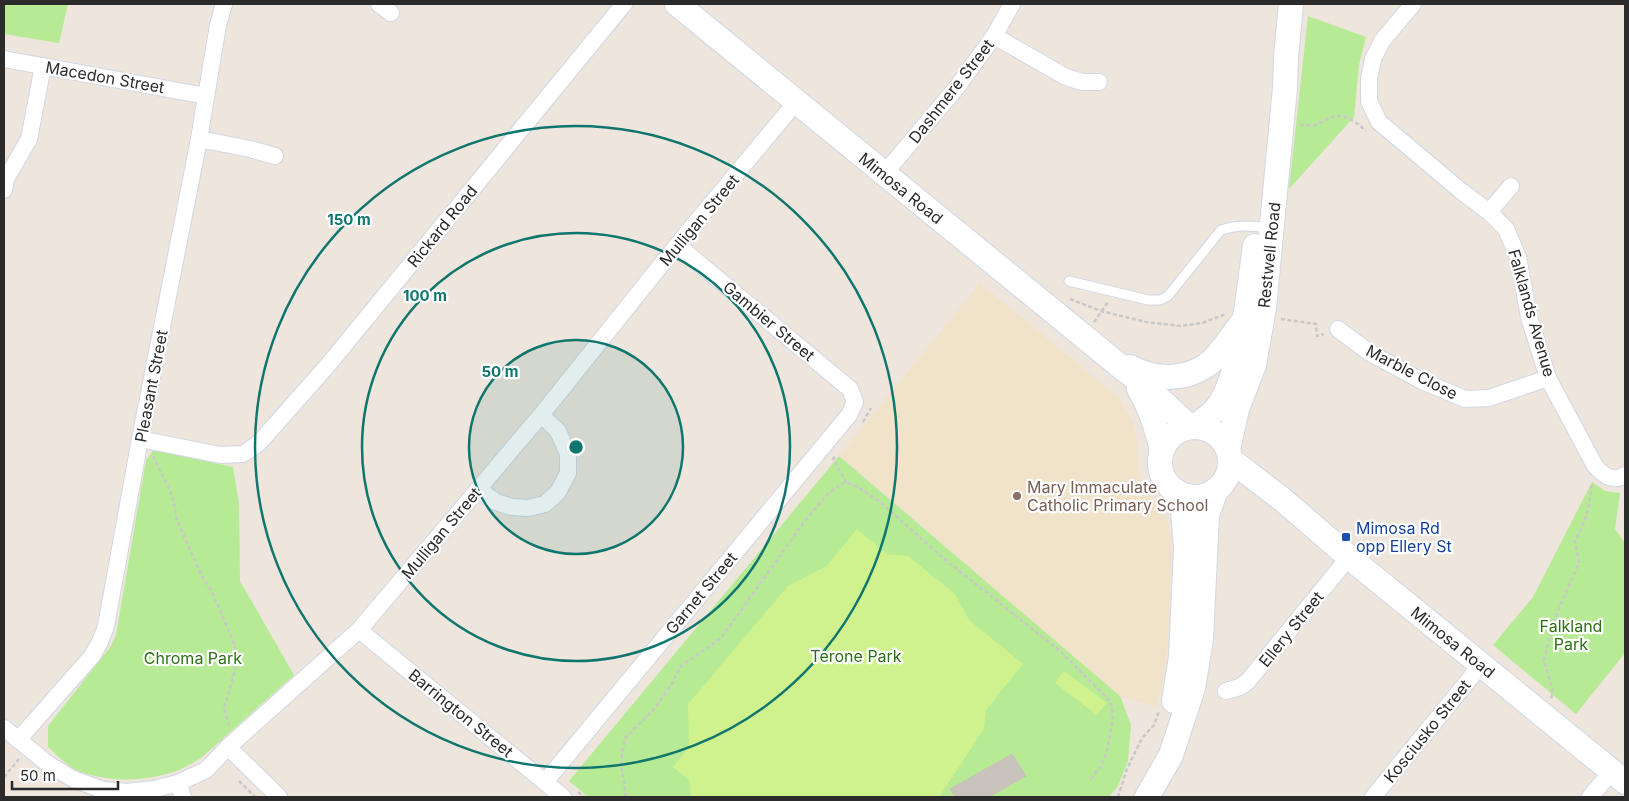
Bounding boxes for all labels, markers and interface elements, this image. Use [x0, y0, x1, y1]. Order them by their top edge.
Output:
street label: Dashmere Street [904, 35, 998, 147]
street label: Macedon Street [44, 57, 166, 97]
street label: Mimosa Road [855, 148, 947, 228]
street label: Mulligan Street [655, 170, 743, 270]
street label: Rickard Road [403, 181, 481, 271]
street label: Restwell Road [1254, 201, 1284, 309]
text: 150 m [327, 210, 371, 229]
street label: Falklands Avenue [1504, 247, 1560, 379]
street label: Gambier Street [719, 277, 819, 365]
text: 100 m [403, 286, 447, 305]
street label: Pleasant Street [130, 328, 172, 444]
street label: Marble Close [1363, 340, 1461, 404]
text: 50 m [482, 362, 518, 381]
centre of rings [567, 438, 585, 456]
place label: Mary Immaculate Catholic Primary School [1027, 477, 1208, 515]
street label: Mulligan Street [397, 483, 485, 583]
marker: Mary Immaculate Catholic Primary School [1011, 490, 1023, 502]
place label: Mimosa Rd opp Ellery St [1356, 518, 1452, 556]
marker: Mimosa Rd opp Ellery St [1340, 531, 1352, 543]
street label: Garnet Street [661, 548, 741, 638]
street label: Ellery Street [1254, 587, 1328, 671]
street label: Mimosa Road [1407, 602, 1499, 682]
park label: Falkland Park [1540, 616, 1602, 654]
park label: Terone Park [810, 646, 902, 666]
park label: Chroma Park [144, 648, 242, 668]
street label: Barrington Street [405, 665, 517, 761]
street label: Kosciusko Street [1379, 675, 1475, 787]
scale bar [12, 758, 119, 790]
text: 50 m [20, 766, 56, 785]

